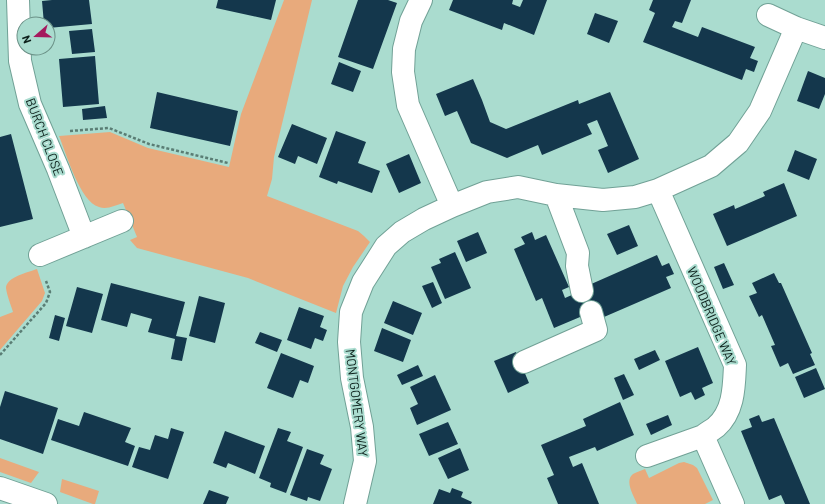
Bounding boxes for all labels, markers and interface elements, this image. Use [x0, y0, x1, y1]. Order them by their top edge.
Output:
north arrow [16, 16, 56, 56]
text: N [19, 34, 33, 45]
street label: BURCH CLOSE [23, 96, 67, 178]
street label: WOODBRIDGE WAY [684, 264, 740, 368]
street label: MONTGOMERY WAY [342, 348, 372, 458]

